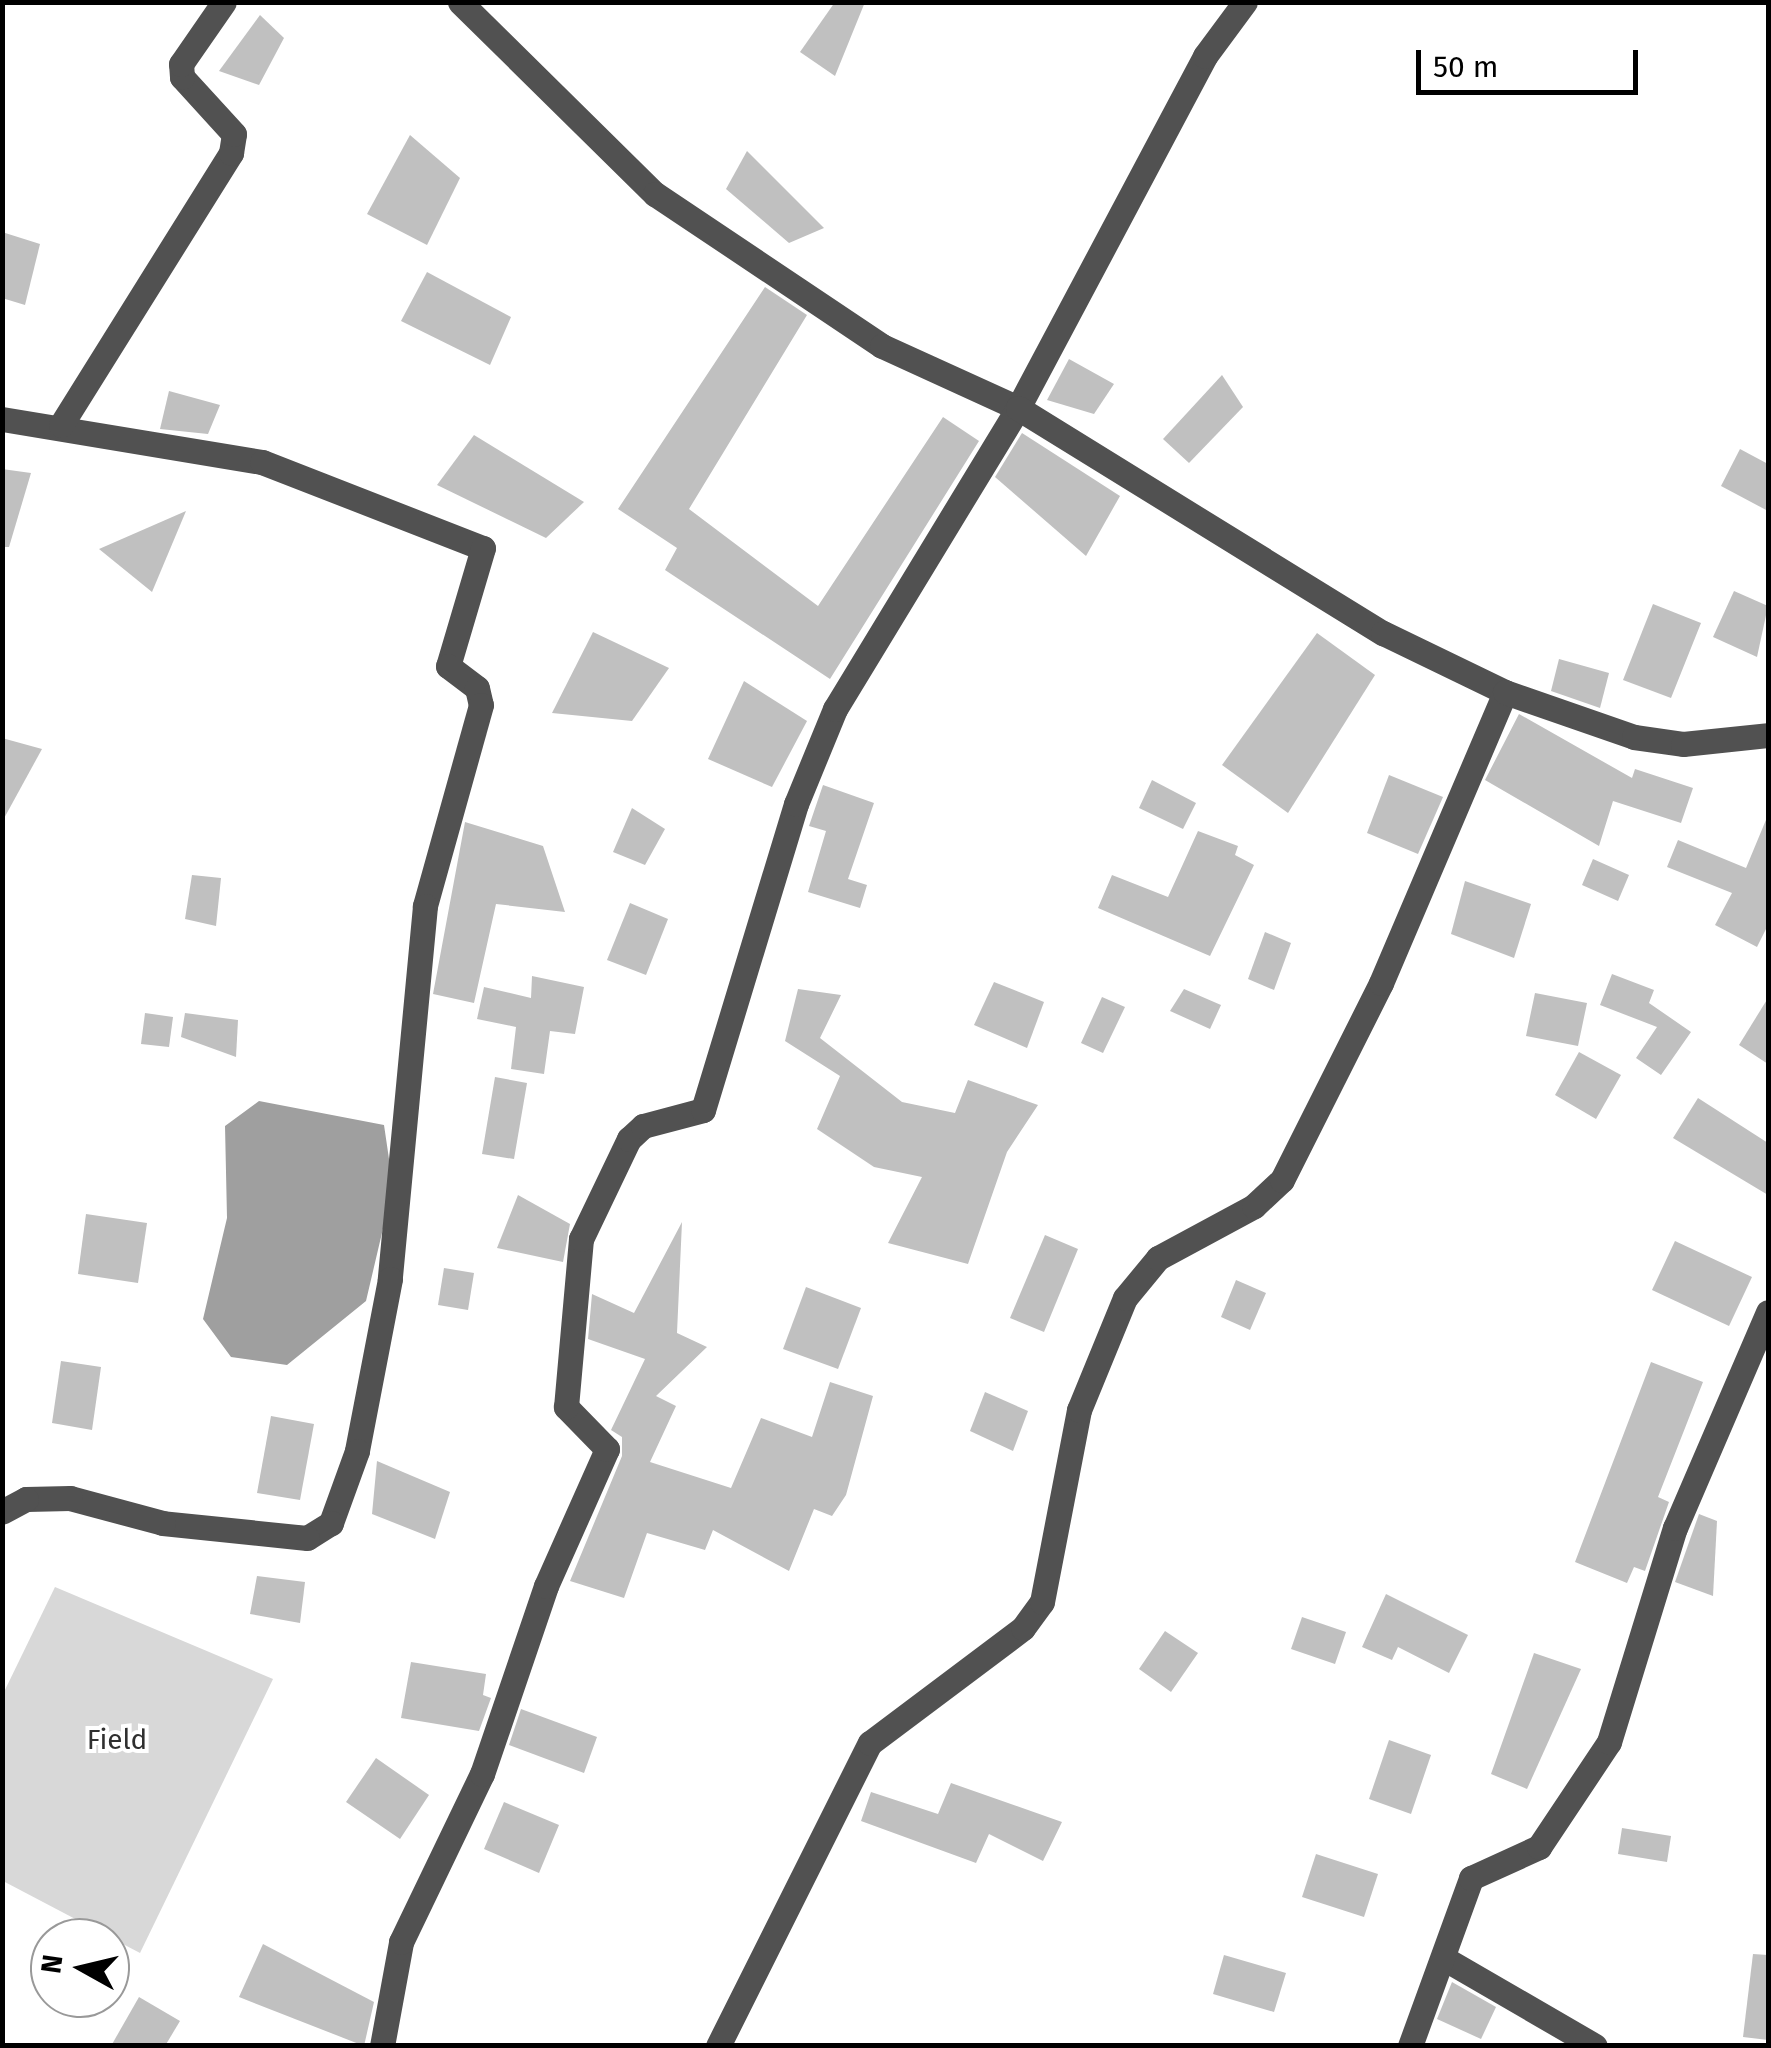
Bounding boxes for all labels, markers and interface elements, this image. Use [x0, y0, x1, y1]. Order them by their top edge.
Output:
scale bar [1421, 30, 1644, 92]
text: 50 m [1433, 49, 1498, 85]
park label: Field [87, 1723, 147, 1757]
north arrow [30, 1918, 130, 2018]
text: N [34, 1953, 69, 1976]

